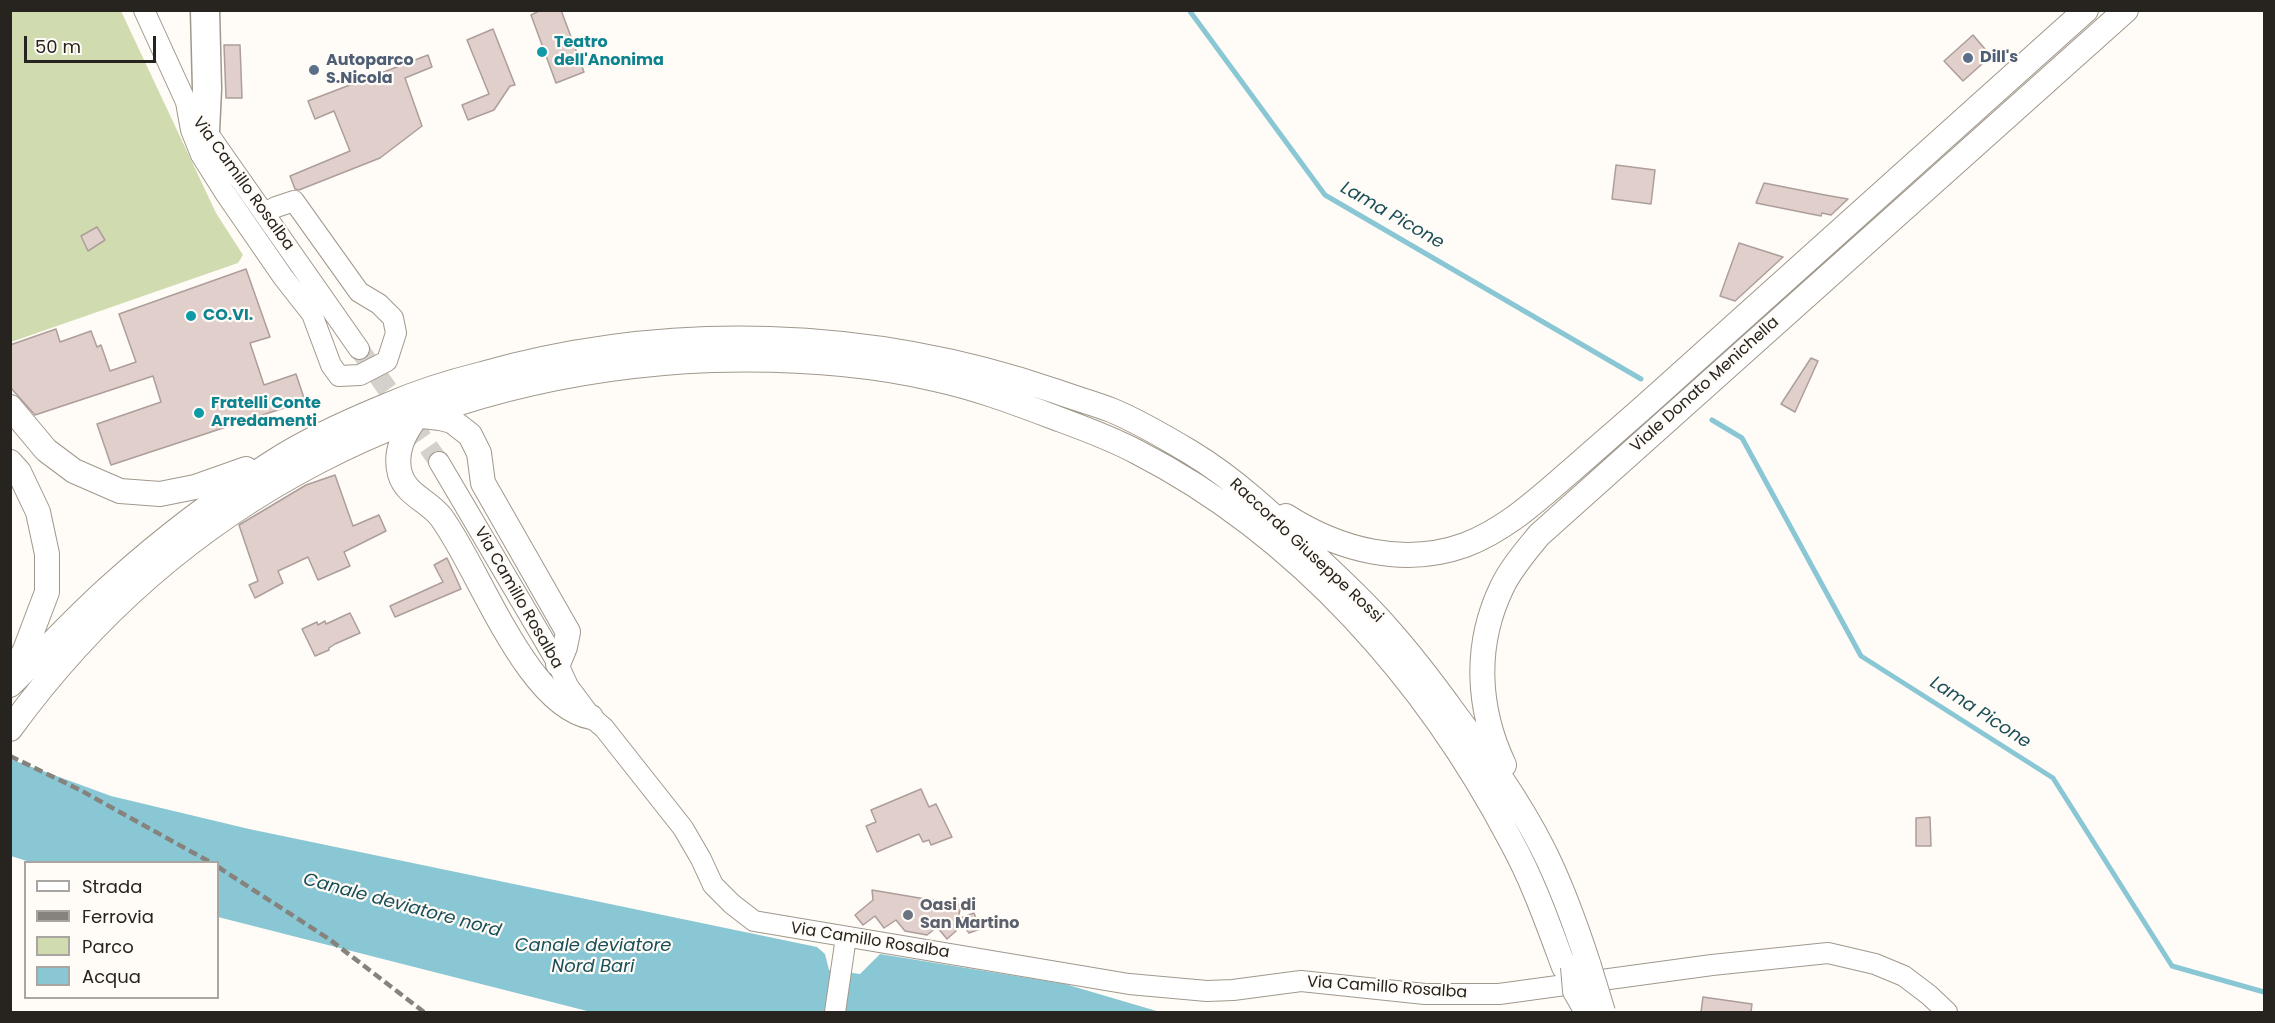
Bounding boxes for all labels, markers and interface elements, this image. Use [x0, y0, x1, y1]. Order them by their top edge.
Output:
scale bar [27, 24, 159, 62]
place label: Teatro dell'Anonima [554, 33, 664, 71]
text: 50 m [35, 34, 81, 59]
marker: Teatro dell'Anonima [535, 45, 549, 59]
place label: Dill's [1980, 48, 2018, 68]
place label: Autoparco S.Nicola [326, 51, 414, 89]
marker: Dill's [1961, 51, 1975, 65]
marker: Autoparco S.Nicola [307, 63, 321, 77]
street label: Via Camillo Rosalba [188, 113, 298, 255]
water label: Lama Picone [1336, 178, 1448, 254]
place label: CO.VI. [203, 306, 253, 326]
marker: CO.VI. [184, 309, 198, 323]
street label: Viale Donato Menichella [1627, 313, 1783, 457]
place label: Fratelli Conte Arredamenti [211, 394, 321, 432]
marker: Fratelli Conte Arredamenti [192, 406, 206, 420]
street label: Raccordo Giuseppe Rossi [1225, 475, 1387, 627]
street label: Via Camillo Rosalba [470, 524, 566, 672]
water label: Lama Picone [1925, 672, 2035, 754]
legend [24, 861, 219, 999]
water label: Canale deviatore nord [301, 869, 503, 943]
text: Strada [82, 874, 142, 899]
place label: Oasi di San Martino [920, 896, 1019, 934]
text: Ferrovia [82, 904, 154, 929]
marker: Oasi di San Martino [901, 908, 915, 922]
street label: Via Camillo Rosalba [789, 919, 951, 963]
text: Parco [82, 934, 134, 959]
water label: Canale deviatore Nord Bari [515, 935, 671, 978]
text: Acqua [82, 964, 141, 989]
street label: Via Camillo Rosalba [1306, 973, 1468, 1003]

